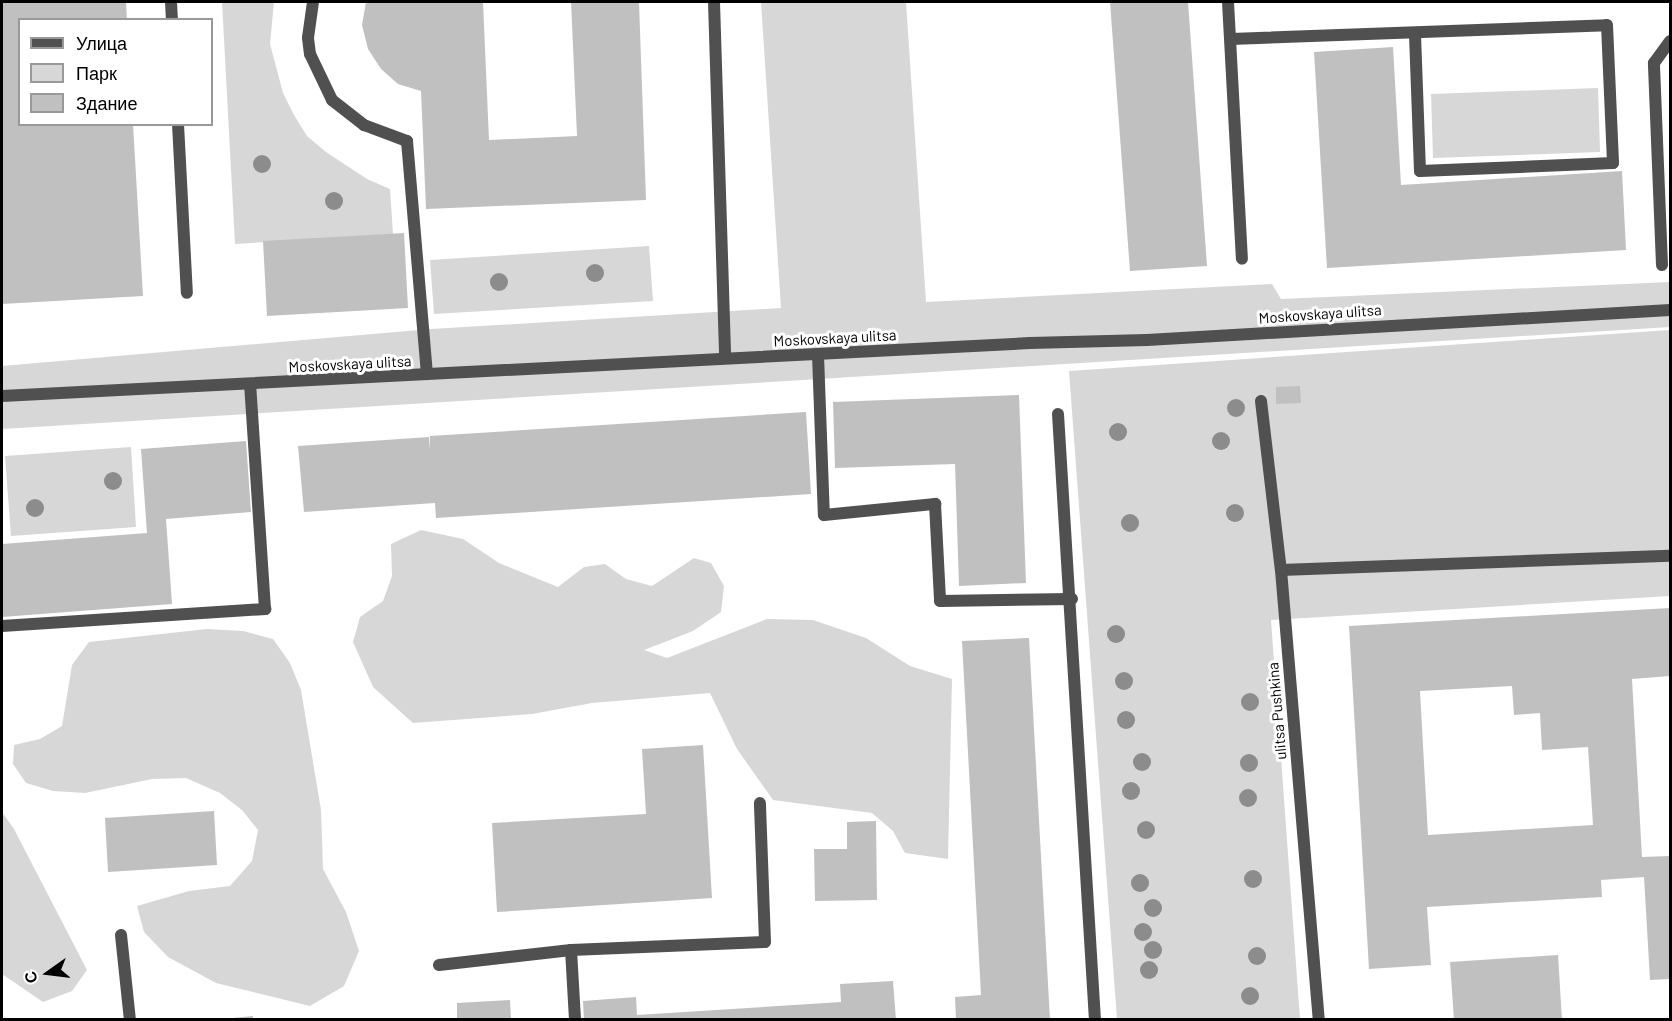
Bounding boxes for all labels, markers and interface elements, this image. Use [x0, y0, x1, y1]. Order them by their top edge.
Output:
legend [18, 18, 213, 126]
text: Улица [76, 32, 127, 54]
text: Парк [76, 62, 117, 84]
text: Здание [76, 92, 137, 114]
street label: Moskovskaya ulitsa [1258, 301, 1382, 327]
street label: Moskovskaya ulitsa [773, 326, 897, 350]
street label: Moskovskaya ulitsa [288, 352, 412, 376]
street label: ulitsa Pushkina [1264, 661, 1290, 761]
north arrow [18, 943, 78, 1003]
text: С [19, 970, 41, 985]

